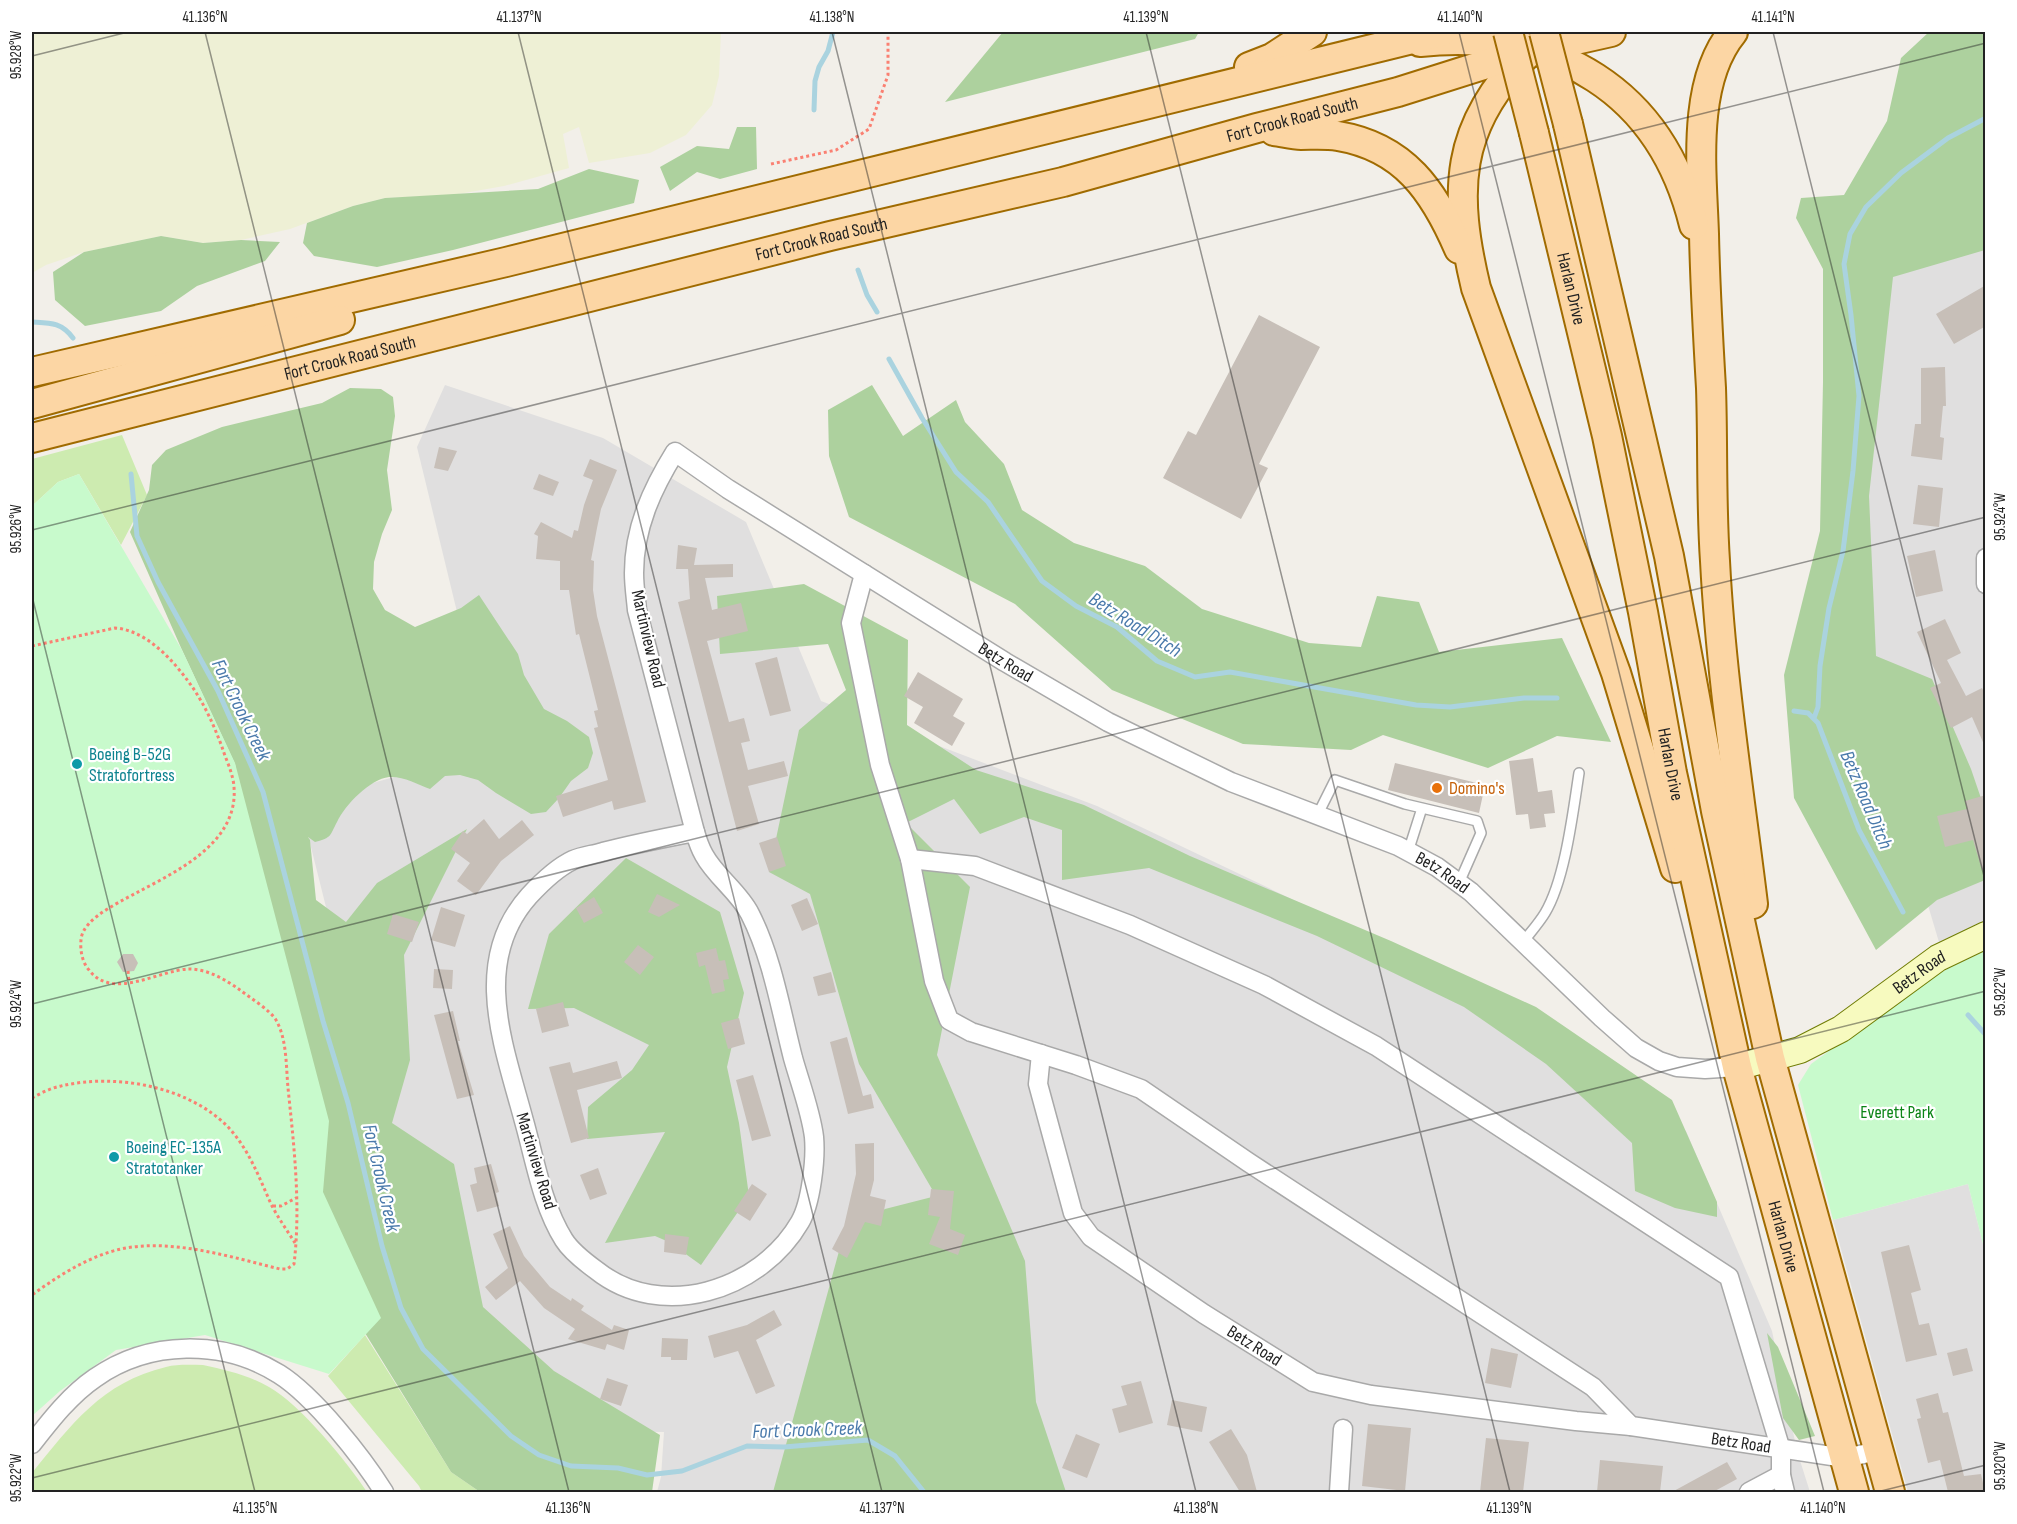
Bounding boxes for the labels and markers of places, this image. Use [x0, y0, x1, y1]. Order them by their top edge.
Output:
place label: Boeing B-52G Stratofortress [89, 744, 175, 786]
marker: Boeing B-52G Stratofortress [70, 757, 84, 771]
place label: Domino's [1449, 778, 1505, 799]
marker: Domino's [1430, 781, 1444, 795]
place label: Boeing EC-135A Stratotanker [126, 1137, 221, 1179]
marker: Boeing EC-135A Stratotanker [107, 1150, 121, 1164]

